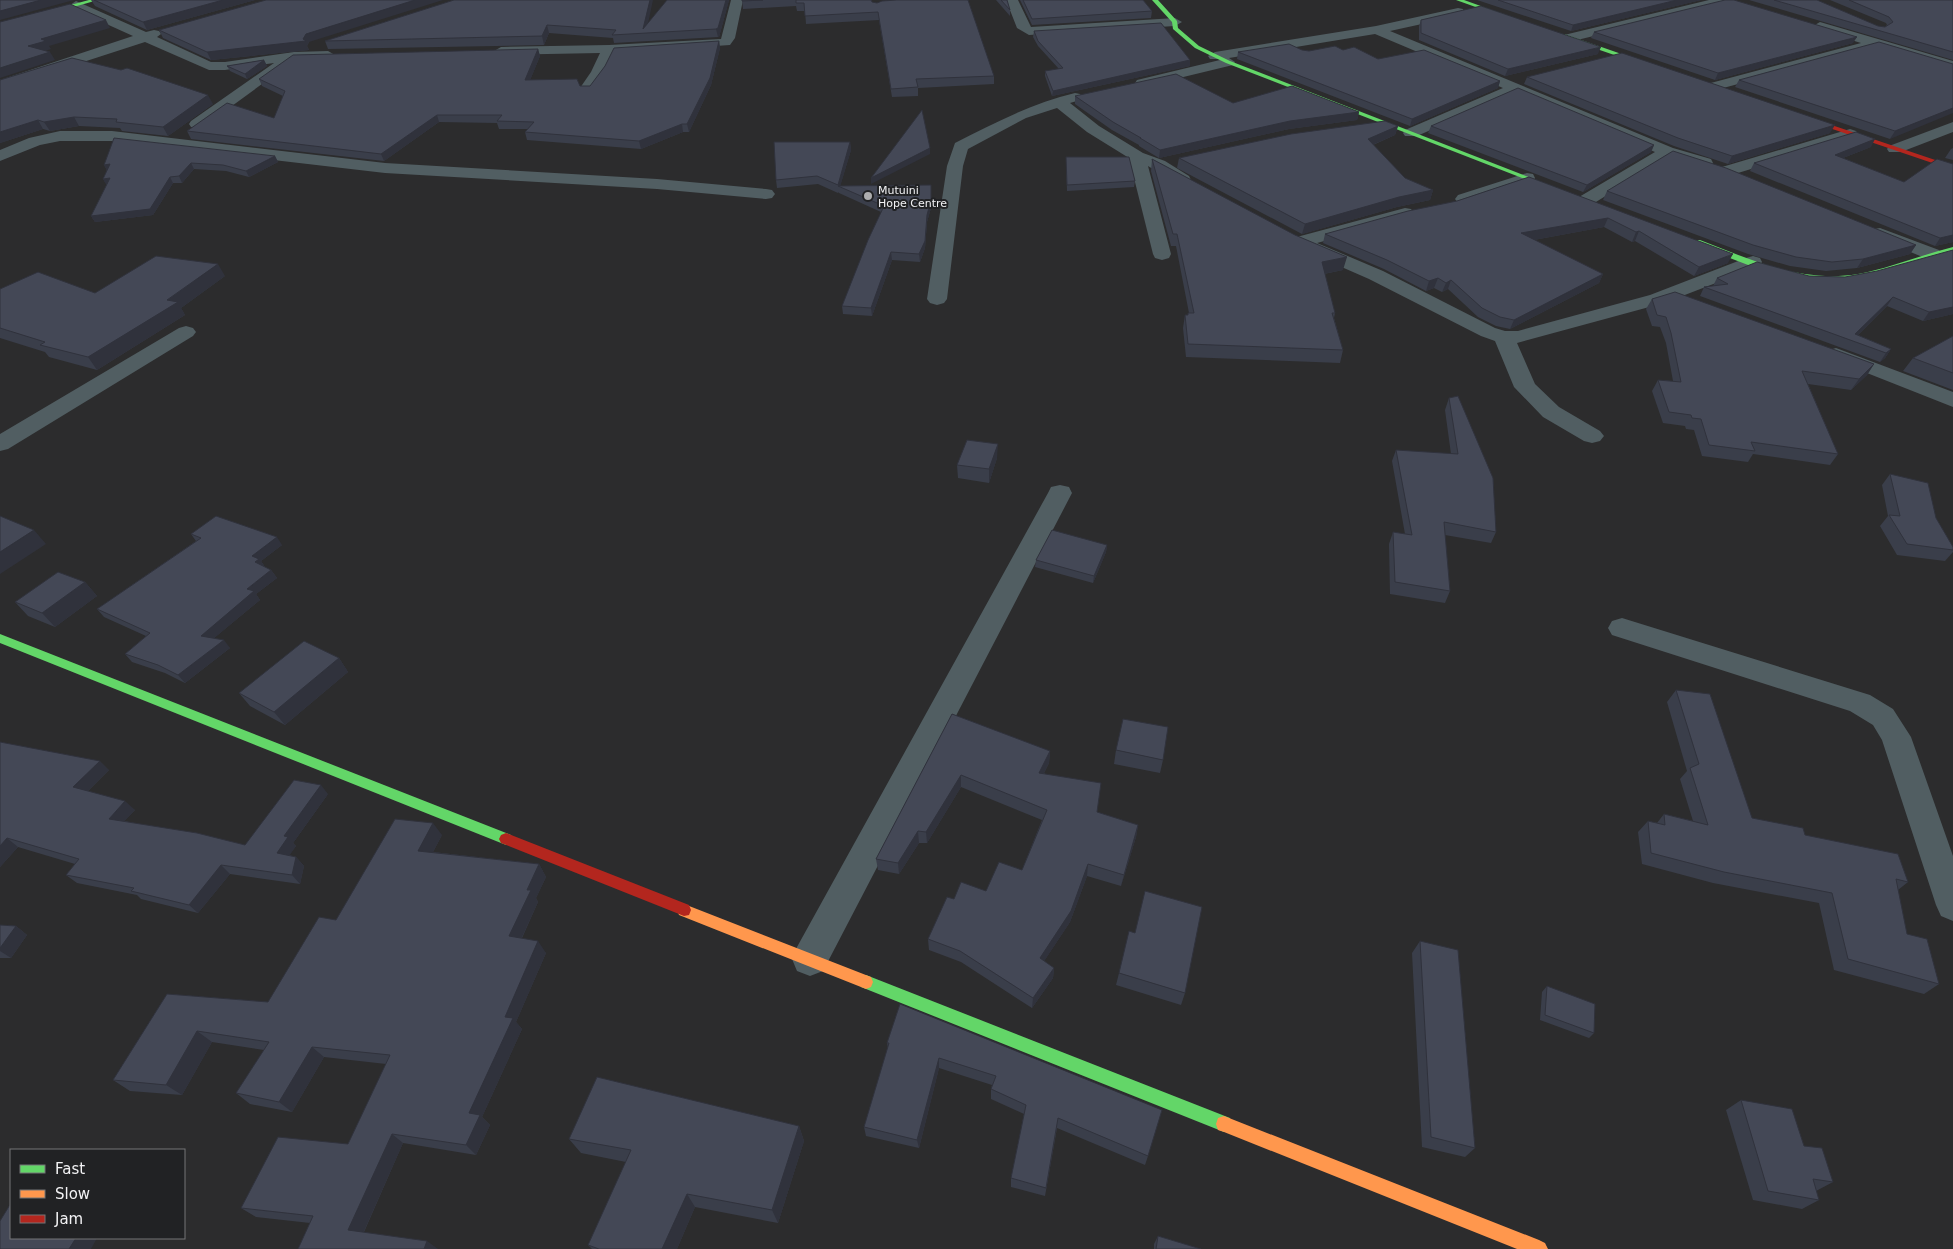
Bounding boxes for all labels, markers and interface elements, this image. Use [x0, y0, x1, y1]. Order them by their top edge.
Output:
place label: Mutuini Hope Centre [878, 184, 947, 210]
marker: Mutuini Hope Centre [862, 190, 874, 202]
legend [10, 1149, 185, 1239]
text: Fast [55, 1160, 85, 1178]
text: Slow [55, 1185, 90, 1203]
text: Jam [54, 1210, 83, 1228]

